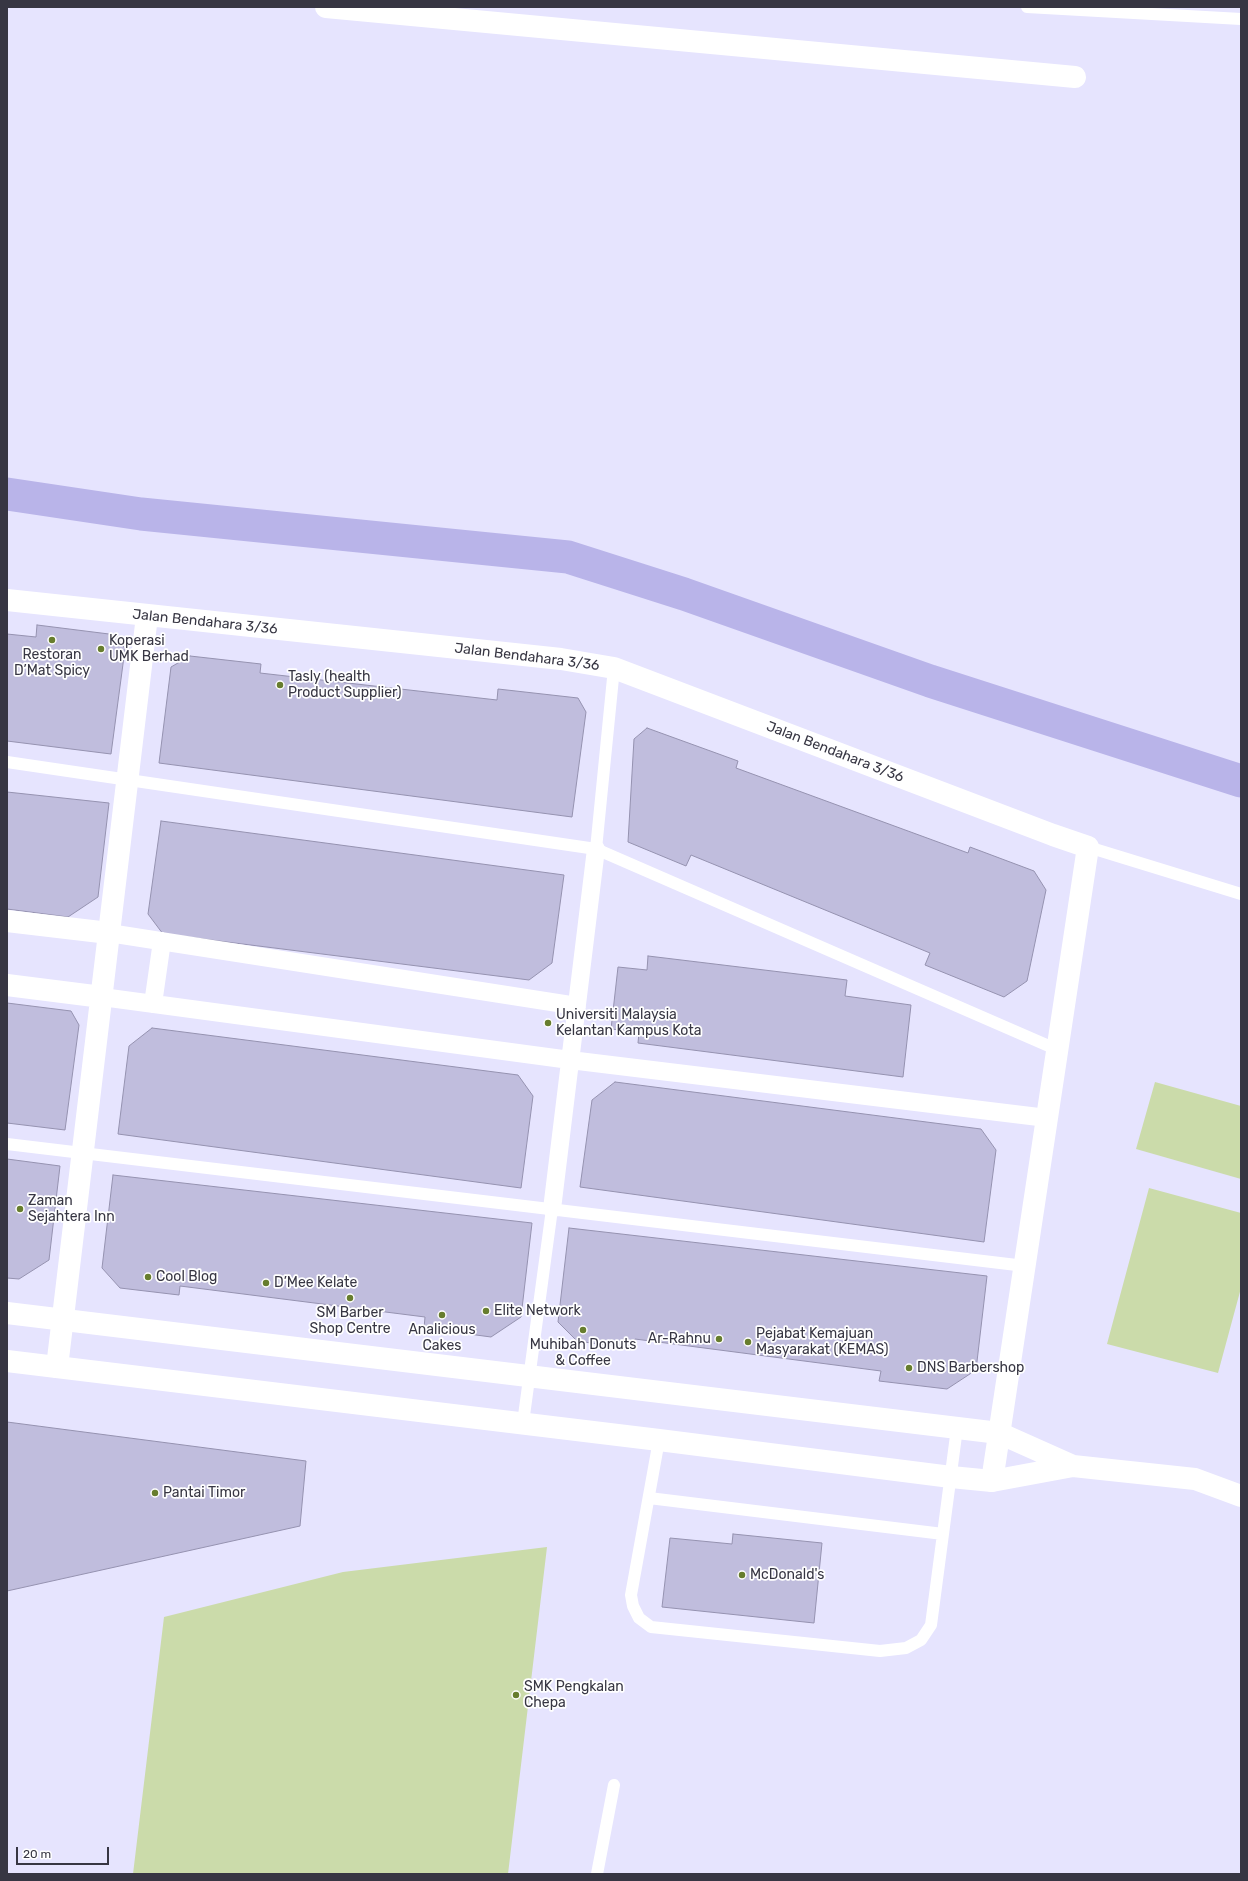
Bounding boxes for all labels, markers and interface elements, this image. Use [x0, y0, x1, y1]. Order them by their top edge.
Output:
street label: Jalan Bendahara 3/36 [132, 606, 278, 638]
place label: Koperasi UMK Berhad [109, 633, 189, 666]
marker: Restoran D’Mat Spicy [47, 635, 57, 645]
street label: Jalan Bendahara 3/36 [454, 640, 600, 674]
marker: Koperasi UMK Berhad [96, 644, 106, 654]
place label: Restoran D’Mat Spicy [14, 647, 90, 680]
place label: Tasly (health Product Supplier) [288, 669, 402, 702]
marker: Tasly (health Product Supplier) [275, 680, 285, 690]
street label: Jalan Bendahara 3/36 [764, 718, 906, 786]
place label: Universiti Malaysia Kelantan Kampus Kota [556, 1007, 701, 1040]
marker: Universiti Malaysia Kelantan Kampus Kota [543, 1018, 553, 1028]
place label: Zaman Sejahtera Inn [28, 1193, 115, 1226]
marker: Zaman Sejahtera Inn [15, 1204, 25, 1214]
place label: Cool Blog [156, 1269, 217, 1285]
marker: Cool Blog [143, 1272, 153, 1282]
place label: D’Mee Kelate [274, 1275, 357, 1291]
marker: D’Mee Kelate [261, 1278, 271, 1288]
marker: SM Barber Shop Centre [345, 1293, 355, 1303]
place label: Elite Network [494, 1303, 581, 1319]
place label: SM Barber Shop Centre [309, 1305, 391, 1338]
marker: Elite Network [481, 1306, 491, 1316]
marker: Analicious Cakes [437, 1310, 447, 1320]
place label: Analicious Cakes [408, 1322, 476, 1354]
marker: Muhibah Donuts & Coffee [578, 1325, 588, 1335]
place label: Pejabat Kemajuan Masyarakat (KEMAS) [756, 1326, 889, 1358]
place label: Ar-Rahnu [648, 1331, 711, 1347]
marker: Ar-Rahnu [714, 1334, 724, 1344]
place label: Muhibah Donuts & Coffee [530, 1337, 636, 1370]
marker: Pejabat Kemajuan Masyarakat (KEMAS) [743, 1337, 753, 1347]
place label: DNS Barbershop [917, 1360, 1024, 1376]
marker: DNS Barbershop [904, 1363, 914, 1373]
place label: Pantai Timor [163, 1485, 245, 1501]
marker: Pantai Timor [150, 1488, 160, 1498]
place label: McDonald's [750, 1567, 824, 1583]
marker: McDonald's [737, 1570, 747, 1580]
place label: SMK Pengkalan Chepa [524, 1679, 624, 1712]
marker: SMK Pengkalan Chepa [511, 1690, 521, 1700]
scale bar [18, 1839, 111, 1865]
text: 20 m [23, 1847, 51, 1861]

